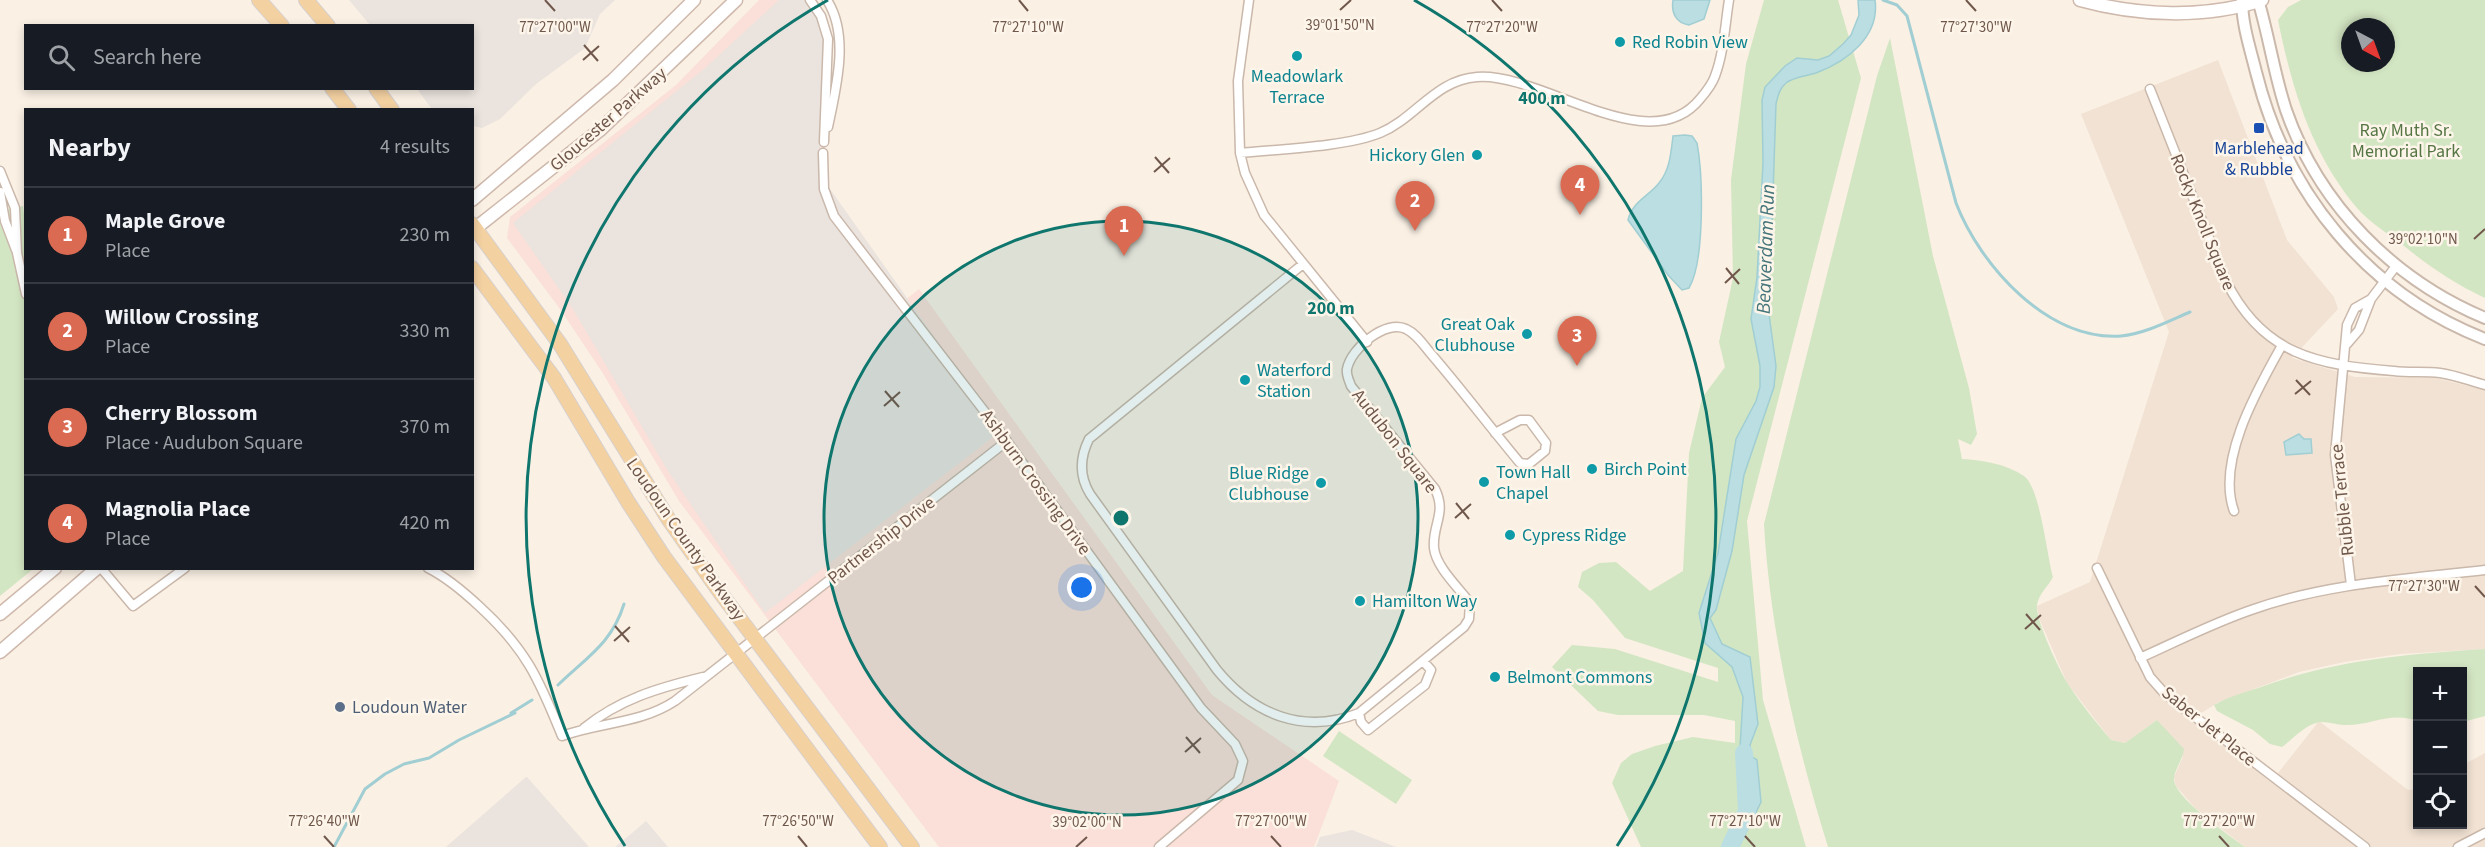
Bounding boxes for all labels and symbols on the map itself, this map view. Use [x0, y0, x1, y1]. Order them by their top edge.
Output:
text: 39°01'50"N [1305, 15, 1375, 36]
text: 77°27'00"W [519, 17, 591, 38]
text: 77°27'10"W [992, 17, 1064, 38]
text: 77°27'20"W [1466, 17, 1538, 38]
text: 77°27'30"W [1940, 17, 2012, 38]
north arrow [2341, 18, 2395, 72]
place label: Red Robin View [1632, 30, 1748, 55]
marker: Red Robin View [1613, 35, 1627, 49]
marker: Meadowlark Terrace [1290, 49, 1304, 63]
street label: Gloucester Parkway [544, 61, 673, 177]
place label: Meadowlark Terrace [1251, 64, 1343, 110]
text: 400 m [1518, 86, 1566, 111]
park label: Ray Muth Sr. Memorial Park [2352, 118, 2460, 164]
marker: Marblehead & Rubble [2252, 121, 2266, 135]
place label: Marblehead & Rubble [2214, 136, 2304, 182]
place label: Hickory Glen [1369, 143, 1465, 168]
marker: Hickory Glen [1470, 148, 1484, 162]
street label: Rocky Knoll Square [2164, 150, 2241, 294]
pin: 4 [1560, 166, 1600, 215]
pin: 2 [1396, 182, 1434, 231]
water label: Beaverdam Run [1750, 183, 1782, 315]
pin: 1 [1104, 206, 1144, 256]
text: 39°02'10"N [2388, 229, 2458, 250]
text: 200 m [1307, 296, 1355, 321]
place label: Great Oak Clubhouse [1435, 312, 1515, 358]
pin: 3 [1558, 316, 1596, 366]
marker: Great Oak Clubhouse [1520, 327, 1534, 341]
place label: Waterford Station [1257, 358, 1332, 404]
marker: Waterford Station [1238, 373, 1252, 387]
street label: Audubon Square [1346, 384, 1443, 499]
street label: Ashburn Crossing Drive [974, 405, 1097, 560]
street label: Rubble Terrace [2324, 443, 2361, 557]
street label: Loudoun County Parkway [620, 453, 751, 626]
place label: Birch Point [1604, 457, 1687, 482]
place label: Town Hall Chapel [1496, 460, 1571, 506]
place label: Blue Ridge Clubhouse [1229, 461, 1309, 507]
marker: Birch Point [1585, 462, 1599, 476]
marker: Town Hall Chapel [1477, 475, 1491, 489]
marker: Blue Ridge Clubhouse [1314, 476, 1328, 490]
street label: Partnership Drive [822, 490, 940, 590]
centre of rings [1111, 508, 1131, 528]
place label: Cypress Ridge [1522, 523, 1627, 548]
marker: Cypress Ridge [1503, 528, 1517, 542]
your location [1067, 573, 1096, 602]
text: 77°27'30"W [2388, 576, 2460, 597]
place label: Hamilton Way [1372, 589, 1478, 614]
marker: Hamilton Way [1353, 594, 1367, 608]
place label: Belmont Commons [1507, 665, 1652, 690]
marker: Belmont Commons [1488, 670, 1502, 684]
street label: Saber Jet Place [2156, 680, 2261, 772]
place label: Loudoun Water [352, 695, 468, 720]
marker: Loudoun Water [333, 700, 347, 714]
text: 77°26'40"W [288, 811, 360, 832]
text: 77°26'50"W [762, 811, 834, 832]
text: 77°27'00"W [1235, 811, 1307, 832]
text: 77°27'10"W [1709, 811, 1781, 832]
text: 77°27'20"W [2183, 811, 2255, 832]
text: 39°02'00"N [1052, 812, 1122, 833]

